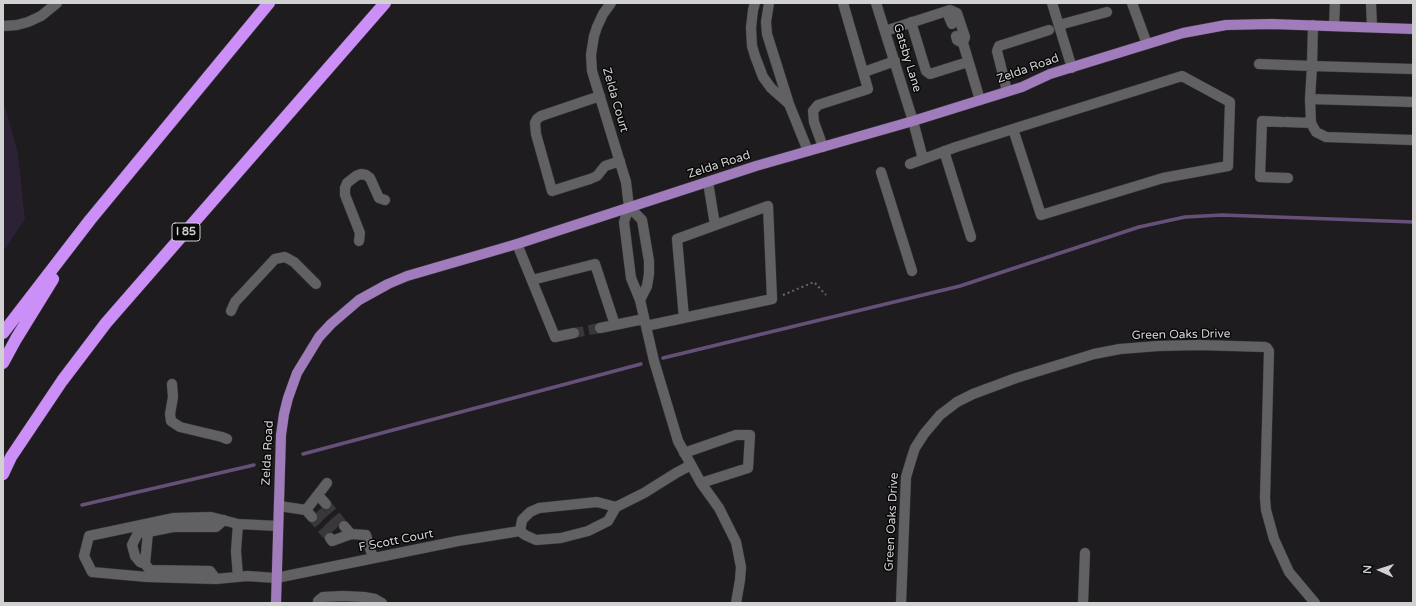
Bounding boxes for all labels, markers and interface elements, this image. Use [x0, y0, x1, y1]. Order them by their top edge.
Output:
street label: Gatsby Lane [890, 22, 924, 94]
street label: Zelda Road [995, 51, 1061, 87]
street label: Zelda Court [599, 66, 631, 134]
street label: Zelda Road [686, 148, 752, 182]
road number: I 85 [172, 223, 200, 241]
street label: Green Oaks Drive [1131, 327, 1231, 343]
street label: Zelda Road [259, 420, 277, 486]
street label: Green Oaks Drive [882, 472, 902, 572]
street label: F Scott Court [358, 527, 434, 555]
north arrow [1360, 550, 1400, 590]
text: N [1361, 565, 1374, 574]

